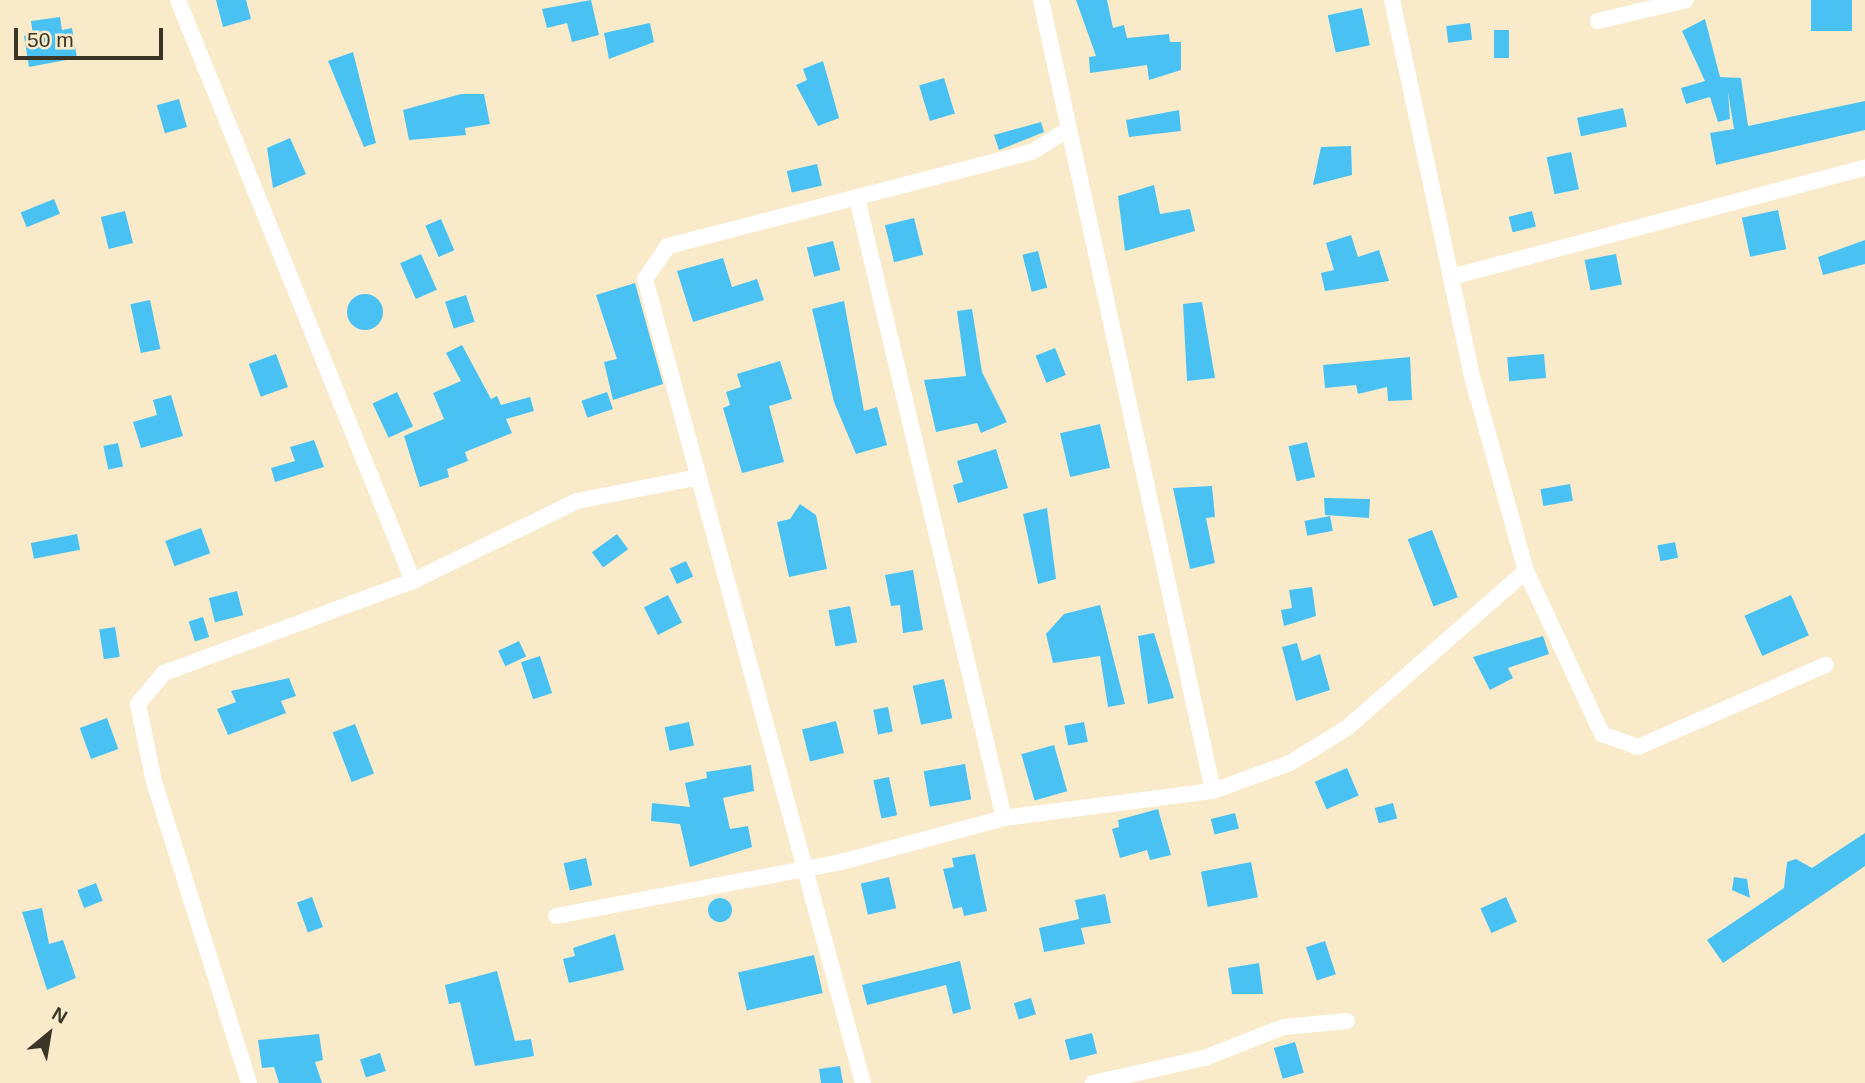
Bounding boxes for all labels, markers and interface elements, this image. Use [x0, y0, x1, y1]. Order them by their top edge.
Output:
scale bar [18, 14, 166, 58]
text: 50 m [27, 28, 74, 51]
north arrow [14, 999, 84, 1069]
text: N [49, 1003, 71, 1028]

